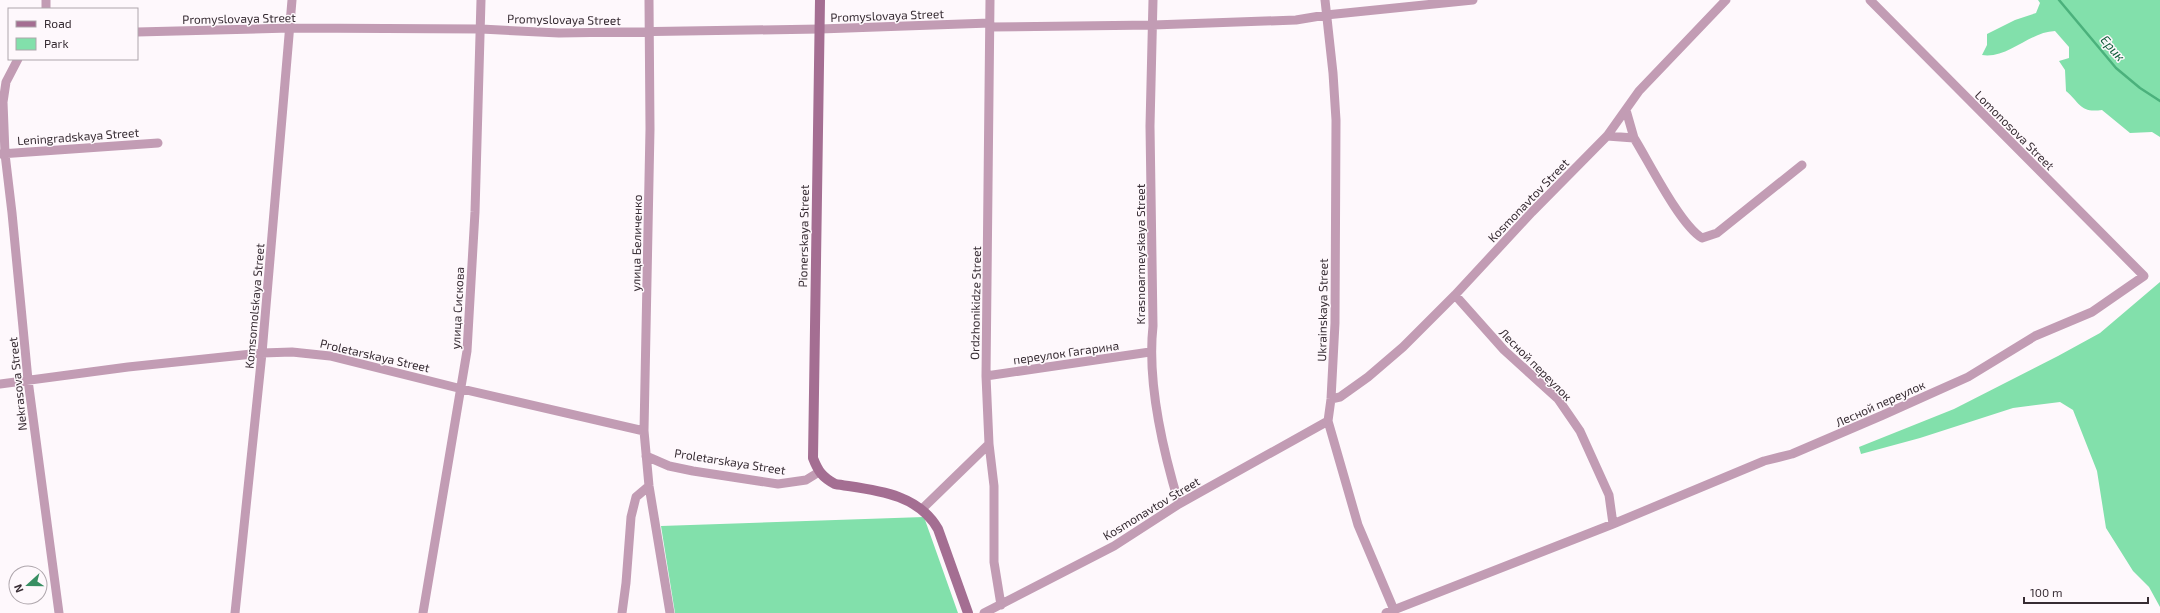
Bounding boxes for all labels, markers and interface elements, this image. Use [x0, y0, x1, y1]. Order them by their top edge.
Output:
street label: Promyslovaya Street [830, 6, 944, 24]
legend [8, 8, 138, 60]
street label: Promyslovaya Street [182, 10, 296, 26]
street label: Promyslovaya Street [507, 11, 621, 27]
text: Road [44, 16, 72, 30]
water label: Ерик [2097, 32, 2129, 64]
text: Park [44, 36, 69, 50]
street label: Lomonosova Street [1973, 88, 2058, 173]
street label: Leningradskaya Street [17, 125, 140, 147]
street label: Kosmonavtov Street [1485, 155, 1572, 245]
street label: Krasnoarmeyskaya Street [1133, 183, 1147, 324]
street label: Pionerskaya Street [795, 184, 811, 288]
street label: улица Беличенко [628, 194, 645, 291]
street label: Komsomolskaya Street [242, 242, 266, 369]
street label: Ordzhonikidze Street [967, 245, 983, 360]
street label: Ukrainskaya Street [1314, 258, 1330, 362]
street label: улица Сискова [448, 266, 467, 350]
street label: Лесной переулок [1496, 325, 1575, 404]
street label: Nekrasova Street [5, 336, 29, 432]
street label: Proletarskaya Street [319, 336, 432, 375]
street label: переулок Гагарина [1012, 338, 1120, 367]
street label: Лесной переулок [1833, 377, 1928, 430]
street label: Proletarskaya Street [673, 445, 787, 477]
street label: Kosmonavtov Street [1100, 473, 1202, 542]
north arrow [8, 565, 48, 605]
scale bar [2024, 579, 2148, 605]
text: N [11, 583, 26, 595]
text: 100 m [2030, 585, 2062, 599]

